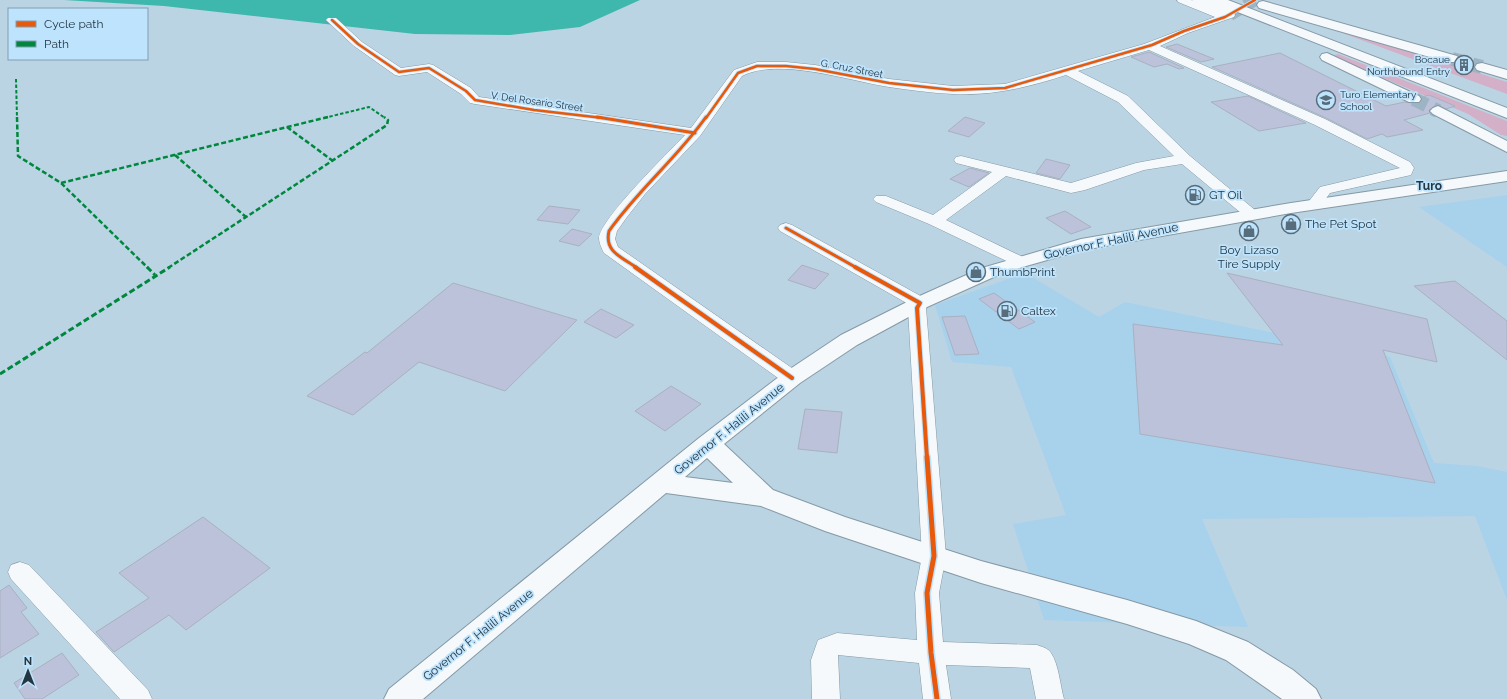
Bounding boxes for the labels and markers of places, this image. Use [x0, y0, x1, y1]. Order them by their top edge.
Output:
place label: Bocaue Northbound Entry [1367, 54, 1451, 77]
building icon: Bocaue Northbound Entry [1453, 54, 1475, 76]
school or university icon: Turo Elementary School [1315, 89, 1337, 111]
place label: Turo Elementary School [1340, 89, 1417, 112]
fuel station icon: GT Oil [1184, 184, 1206, 206]
place label: GT Oil [1209, 188, 1243, 202]
shop icon: The Pet Spot [1280, 213, 1302, 235]
place label: The Pet Spot [1305, 217, 1377, 231]
shop icon: Boy Lizaso Tire Supply [1238, 220, 1260, 242]
place label: Boy Lizaso Tire Supply [1218, 243, 1281, 271]
shop icon: ThumbPrint [965, 261, 987, 283]
place label: ThumbPrint [990, 265, 1055, 279]
fuel station icon: Caltex [996, 300, 1018, 322]
place label: Caltex [1021, 304, 1056, 318]

